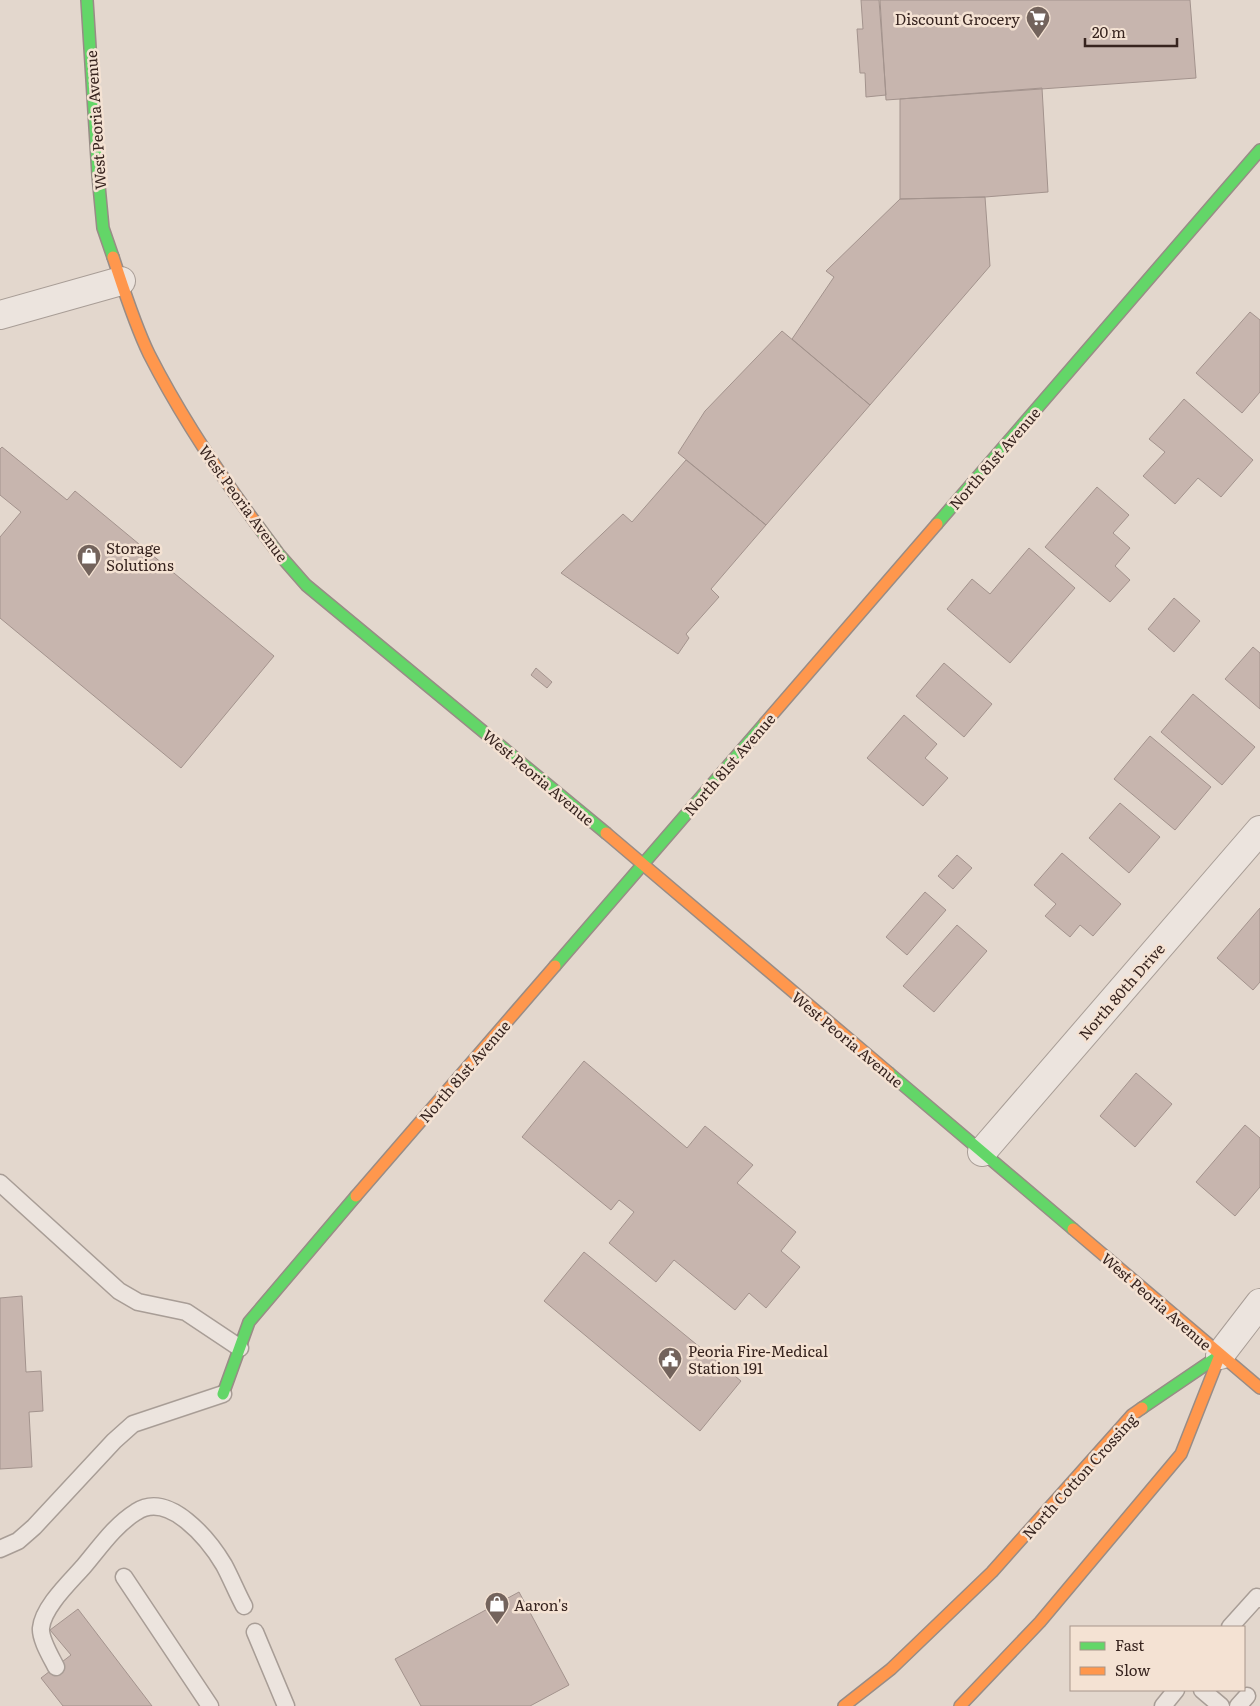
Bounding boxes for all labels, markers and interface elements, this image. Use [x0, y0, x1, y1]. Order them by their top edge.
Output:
supermarket icon: Discount Grocery [1025, 5, 1051, 39]
place label: Discount Grocery [895, 7, 1020, 30]
scale bar [1085, 15, 1178, 47]
text: 20 m [1092, 20, 1126, 43]
street label: West Peoria Avenue [79, 49, 111, 190]
street label: North 81st Avenue [943, 402, 1045, 514]
street label: West Peoria Avenue [194, 440, 294, 566]
place label: Storage Solutions [106, 536, 174, 576]
shop icon: Storage Solutions [76, 543, 102, 577]
street label: North 81st Avenue [678, 708, 780, 820]
street label: West Peoria Avenue [478, 723, 600, 831]
street label: North 80th Drive [1072, 937, 1170, 1045]
street label: West Peoria Avenue [787, 985, 909, 1093]
street label: North 81st Avenue [413, 1015, 515, 1127]
street label: West Peoria Avenue [1097, 1247, 1217, 1356]
place label: Peoria Fire-Medical Station 191 [688, 1339, 828, 1379]
public building icon: Peoria Fire-Medical Station 191 [657, 1346, 683, 1380]
street label: North Cotton Crossing [1016, 1408, 1142, 1544]
shop icon: Aaron's [484, 1591, 510, 1625]
place label: Aaron's [514, 1593, 568, 1616]
legend [1070, 1626, 1245, 1691]
text: Fast [1115, 1633, 1144, 1656]
text: Slow [1115, 1658, 1150, 1681]

